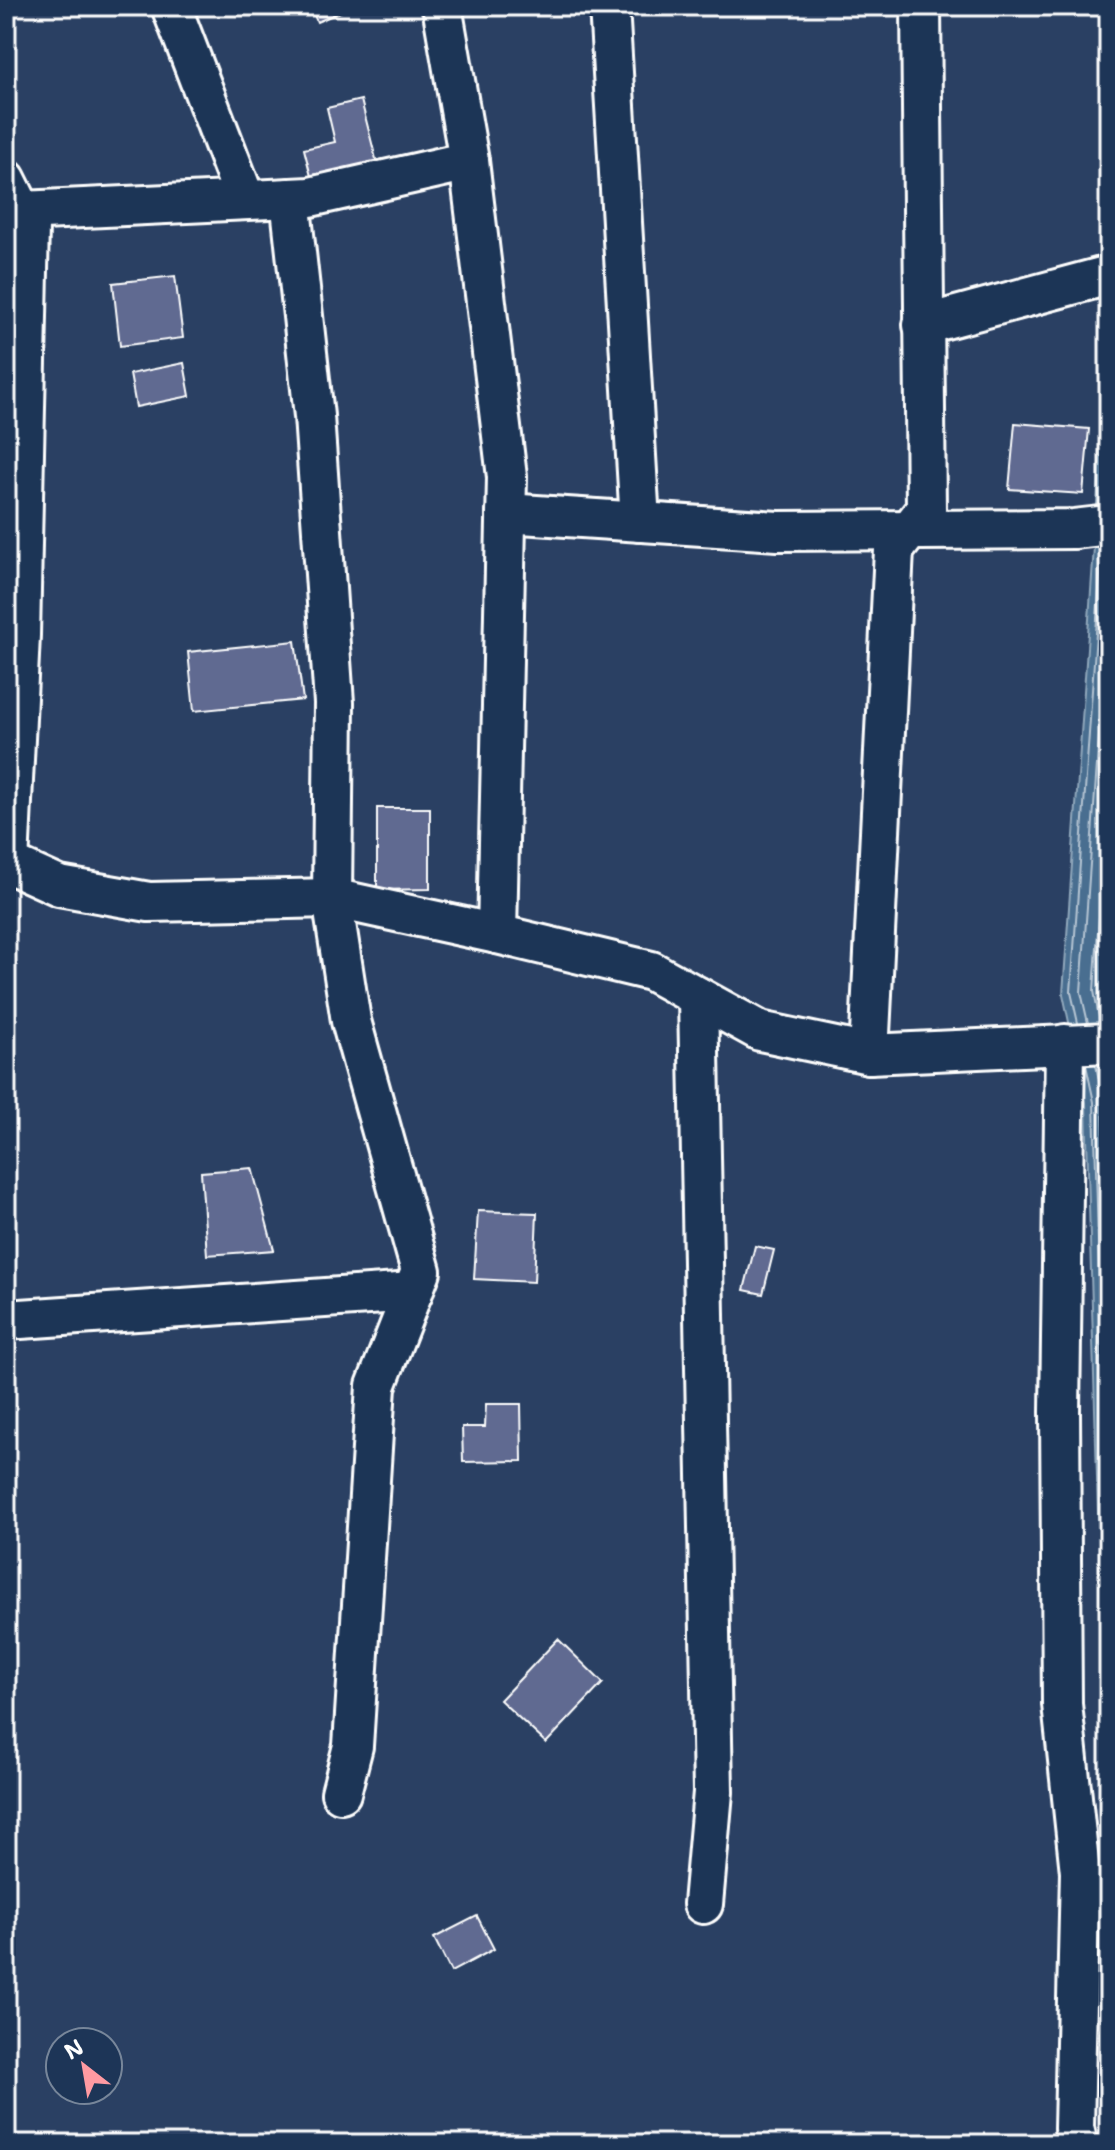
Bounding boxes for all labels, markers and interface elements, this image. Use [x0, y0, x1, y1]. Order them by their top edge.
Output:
north arrow [44, 2026, 124, 2106]
text: N [59, 2032, 89, 2066]

